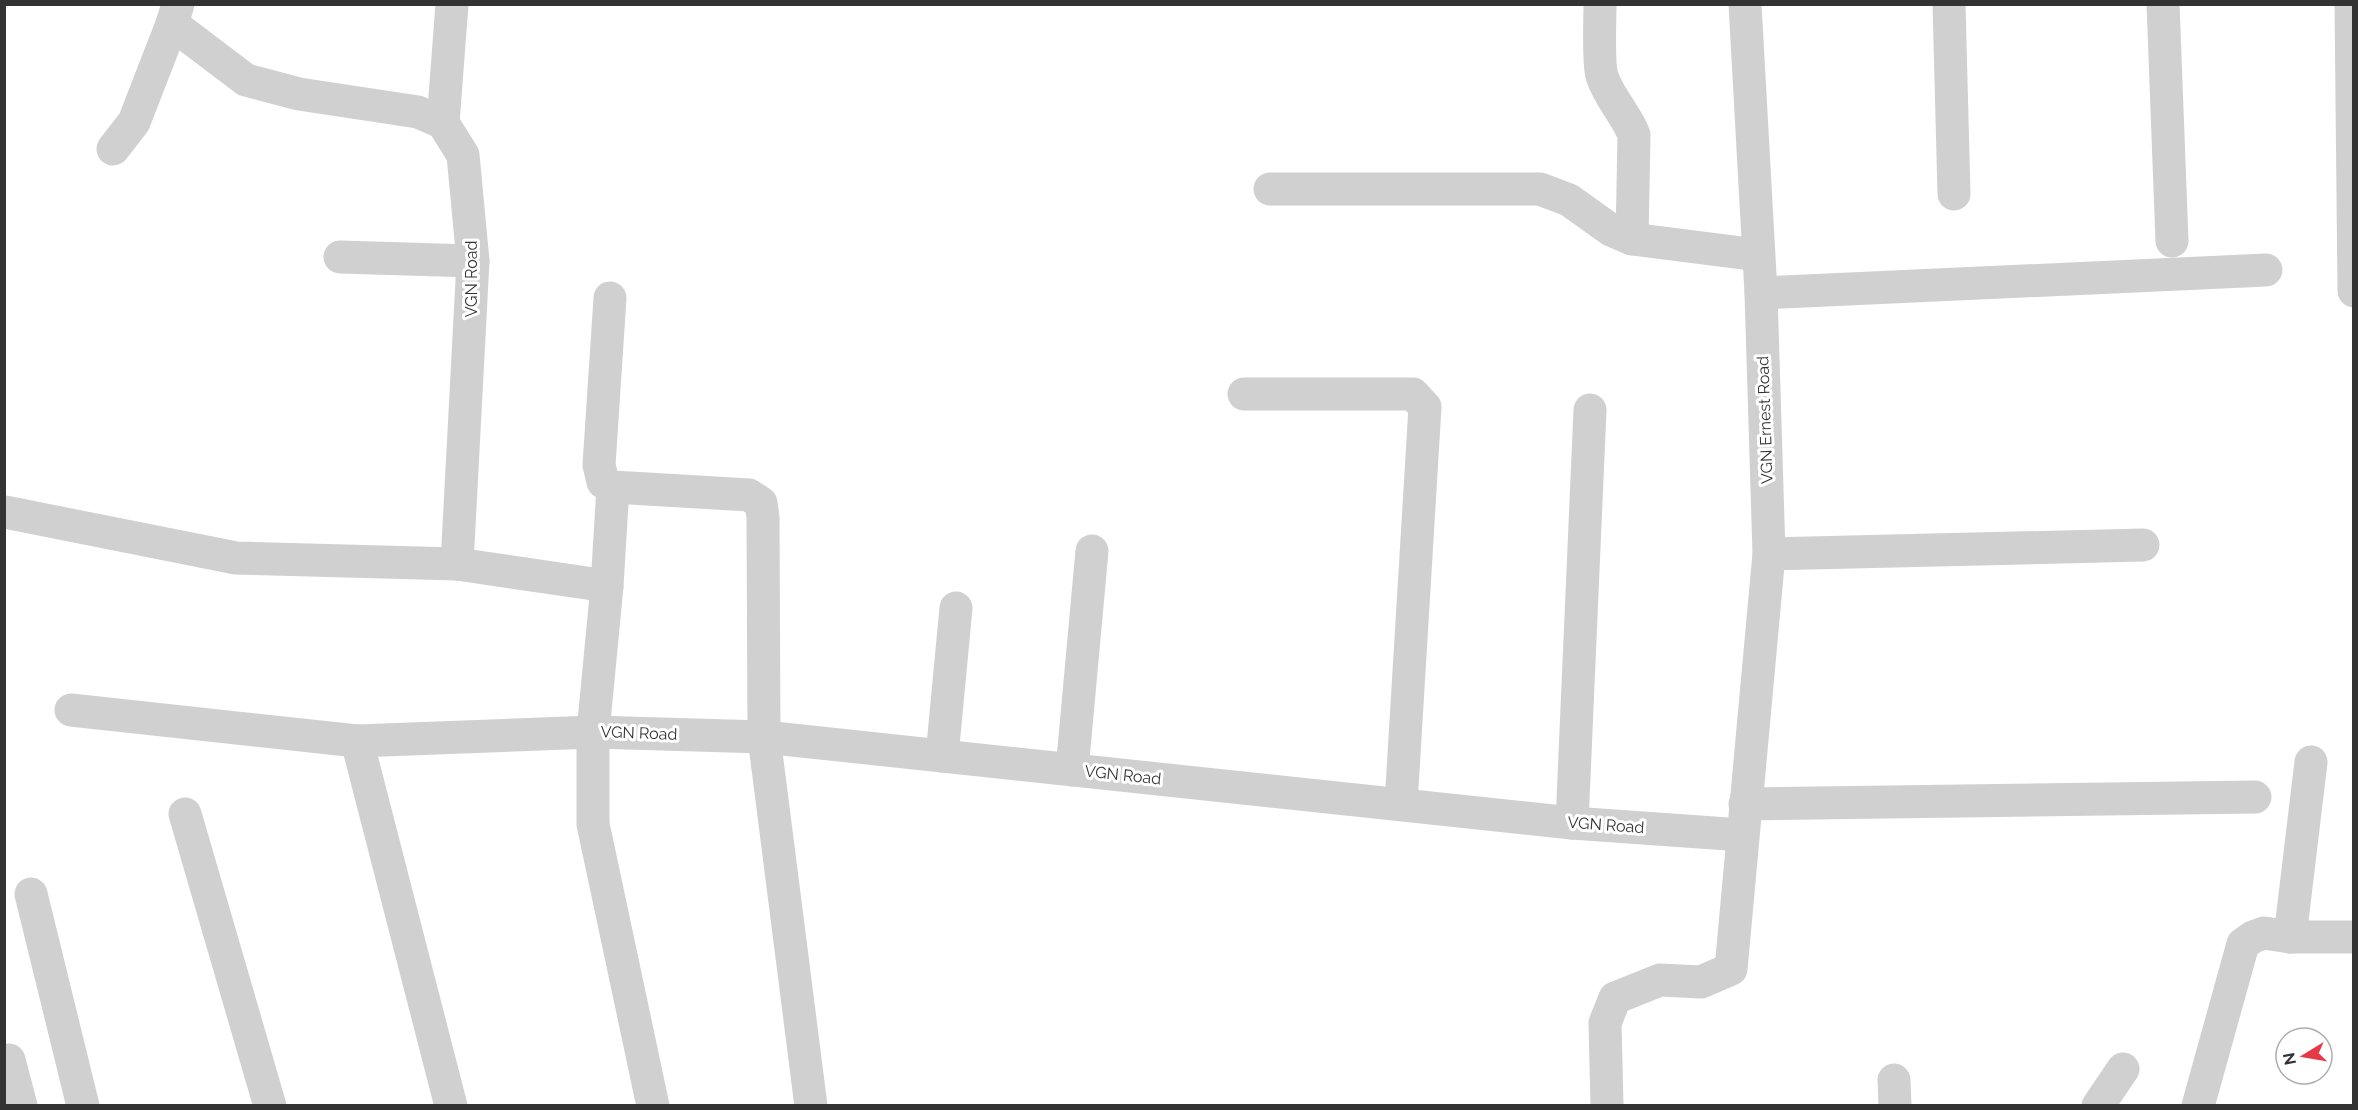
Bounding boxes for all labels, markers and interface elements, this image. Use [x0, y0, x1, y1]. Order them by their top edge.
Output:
street label: VGN Road [462, 241, 481, 317]
street label: VGN Ernest Road [1753, 356, 1777, 484]
street label: VGN Road [600, 722, 678, 744]
street label: VGN Road [1084, 762, 1162, 788]
street label: VGN Road [1567, 813, 1645, 837]
north arrow [2274, 1026, 2334, 1086]
text: N [2279, 1051, 2300, 1067]

